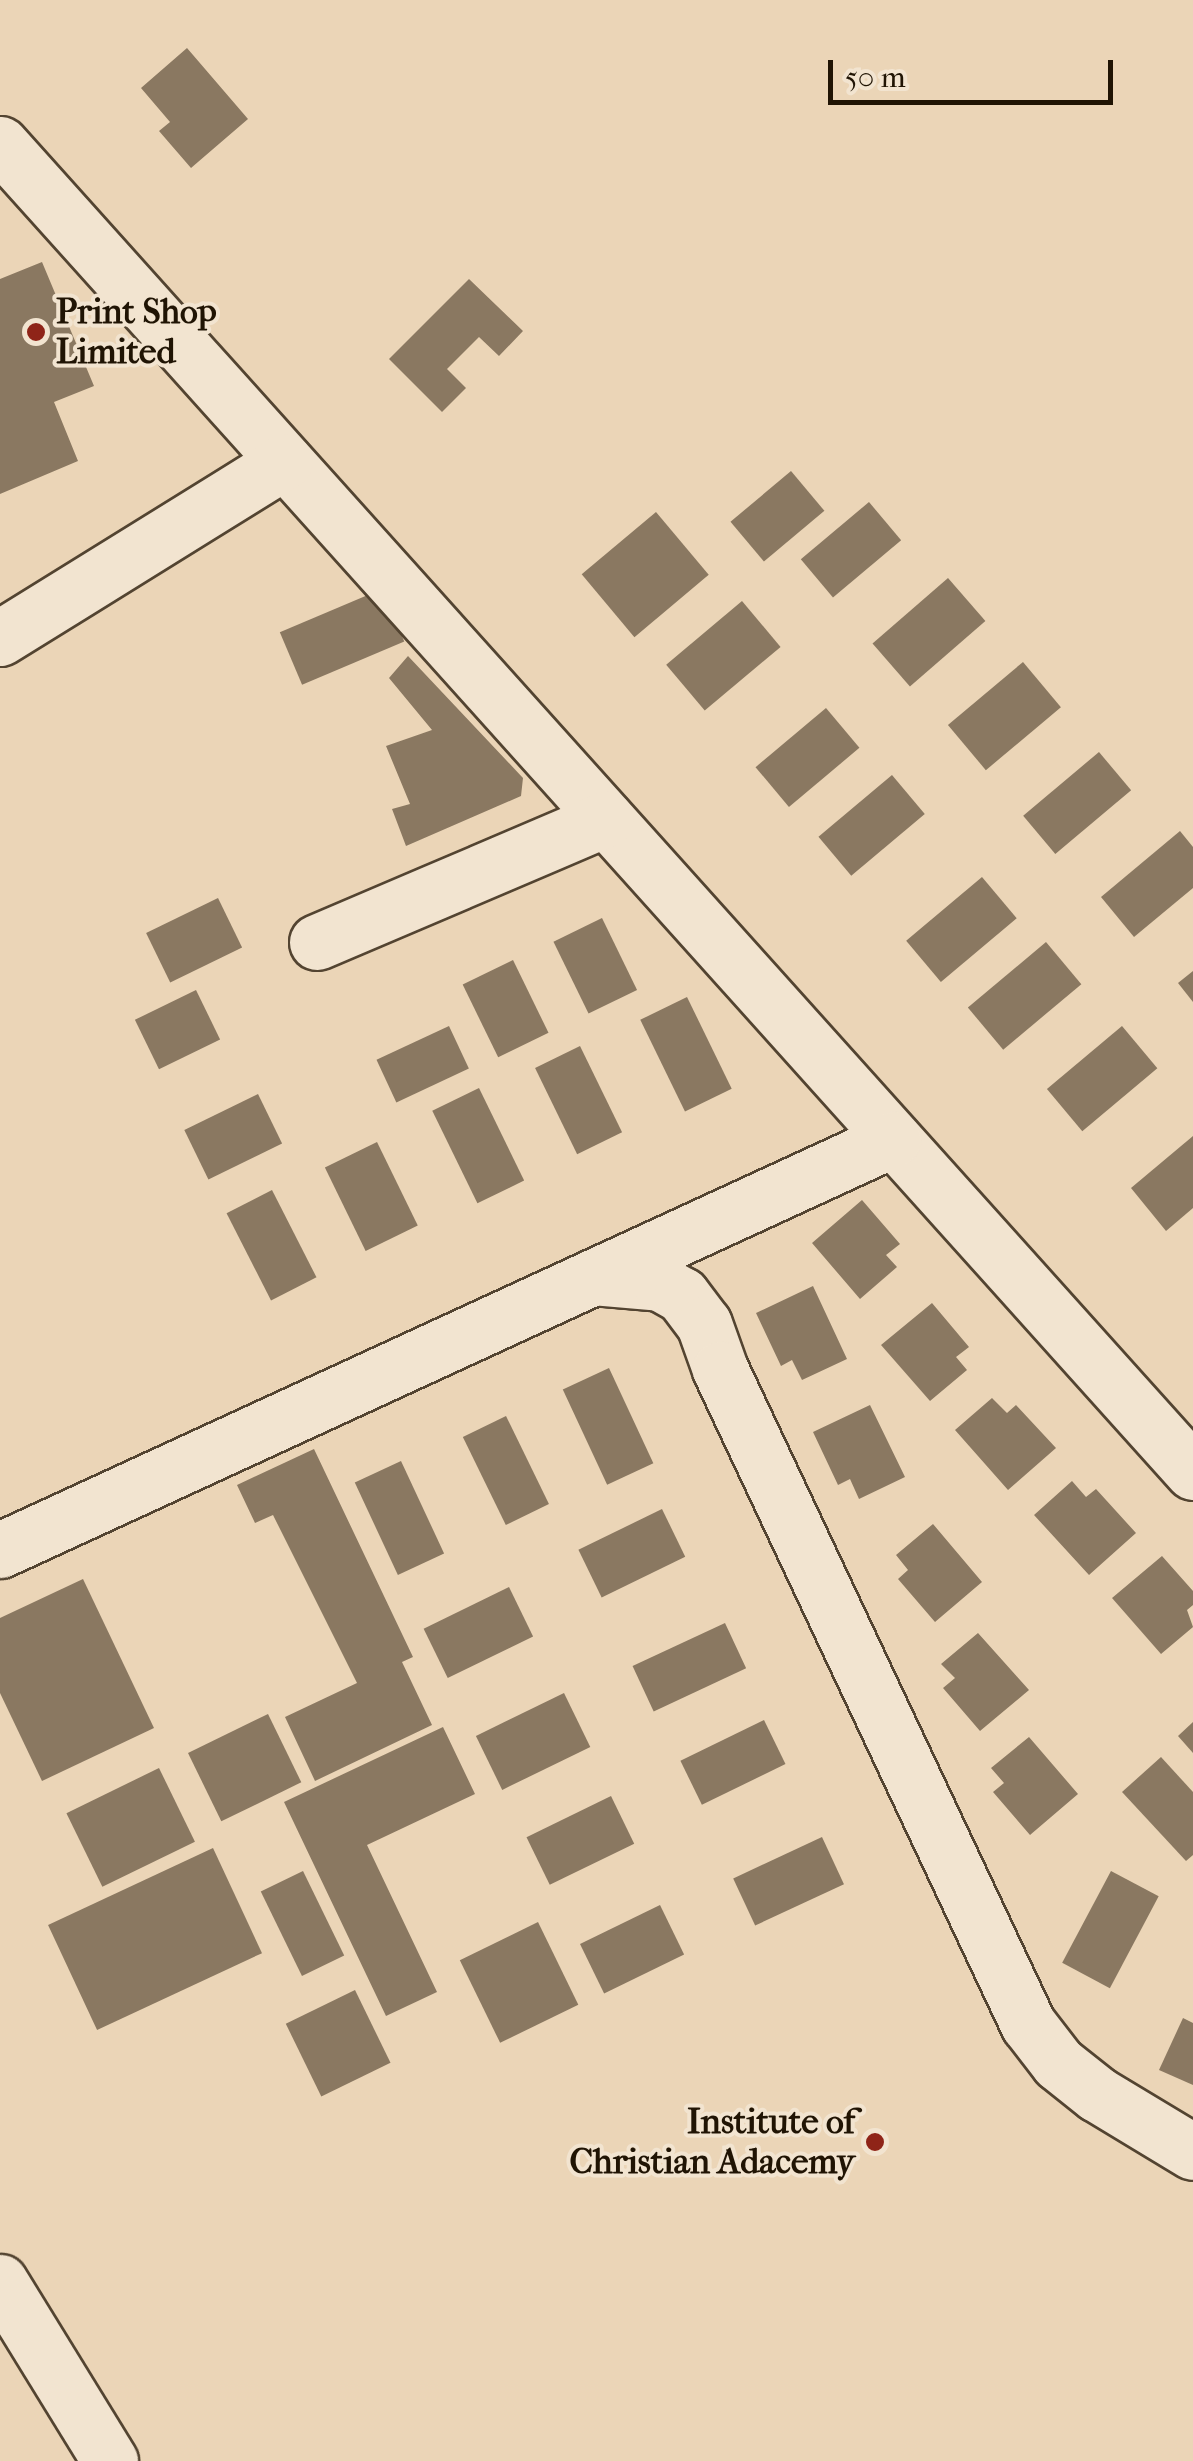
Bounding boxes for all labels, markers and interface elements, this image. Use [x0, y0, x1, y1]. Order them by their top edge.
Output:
scale bar [833, 40, 1118, 102]
text: 50 m [845, 60, 906, 95]
place label: Print Shop Limited [56, 291, 217, 373]
marker: Print Shop Limited [25, 321, 47, 343]
place label: Institute of Christian Adacemy [569, 2101, 855, 2183]
marker: Institute of Christian Adacemy [864, 2131, 886, 2153]

